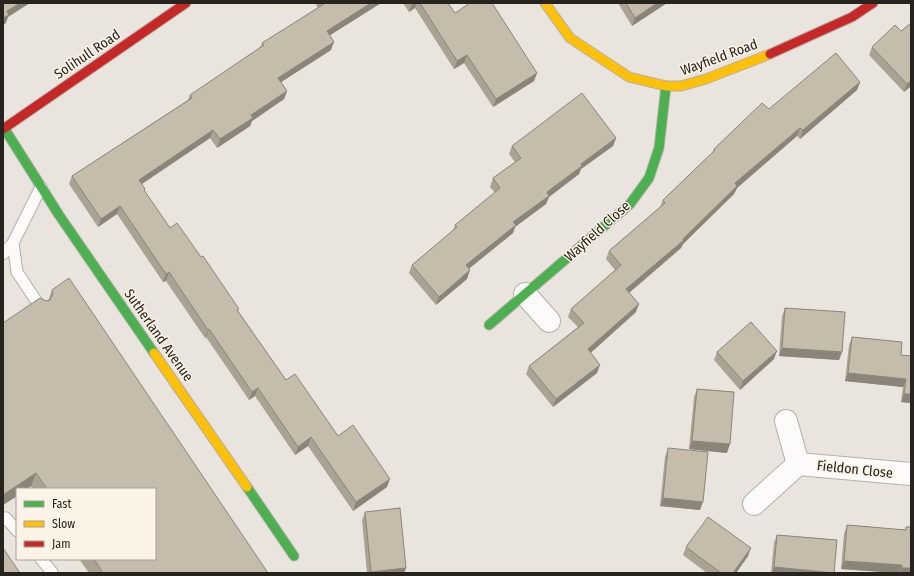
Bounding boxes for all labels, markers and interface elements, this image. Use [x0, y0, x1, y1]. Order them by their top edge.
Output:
street label: Solihull Road [51, 26, 124, 83]
street label: Wayfield Road [678, 36, 760, 79]
street label: Wayfield Close [561, 197, 634, 265]
street label: Sutherland Avenue [120, 286, 197, 385]
street label: Fieldon Close [816, 457, 894, 482]
legend [16, 488, 156, 560]
text: Fast [52, 497, 71, 511]
text: Slow [52, 517, 75, 531]
text: Jam [52, 537, 70, 551]

